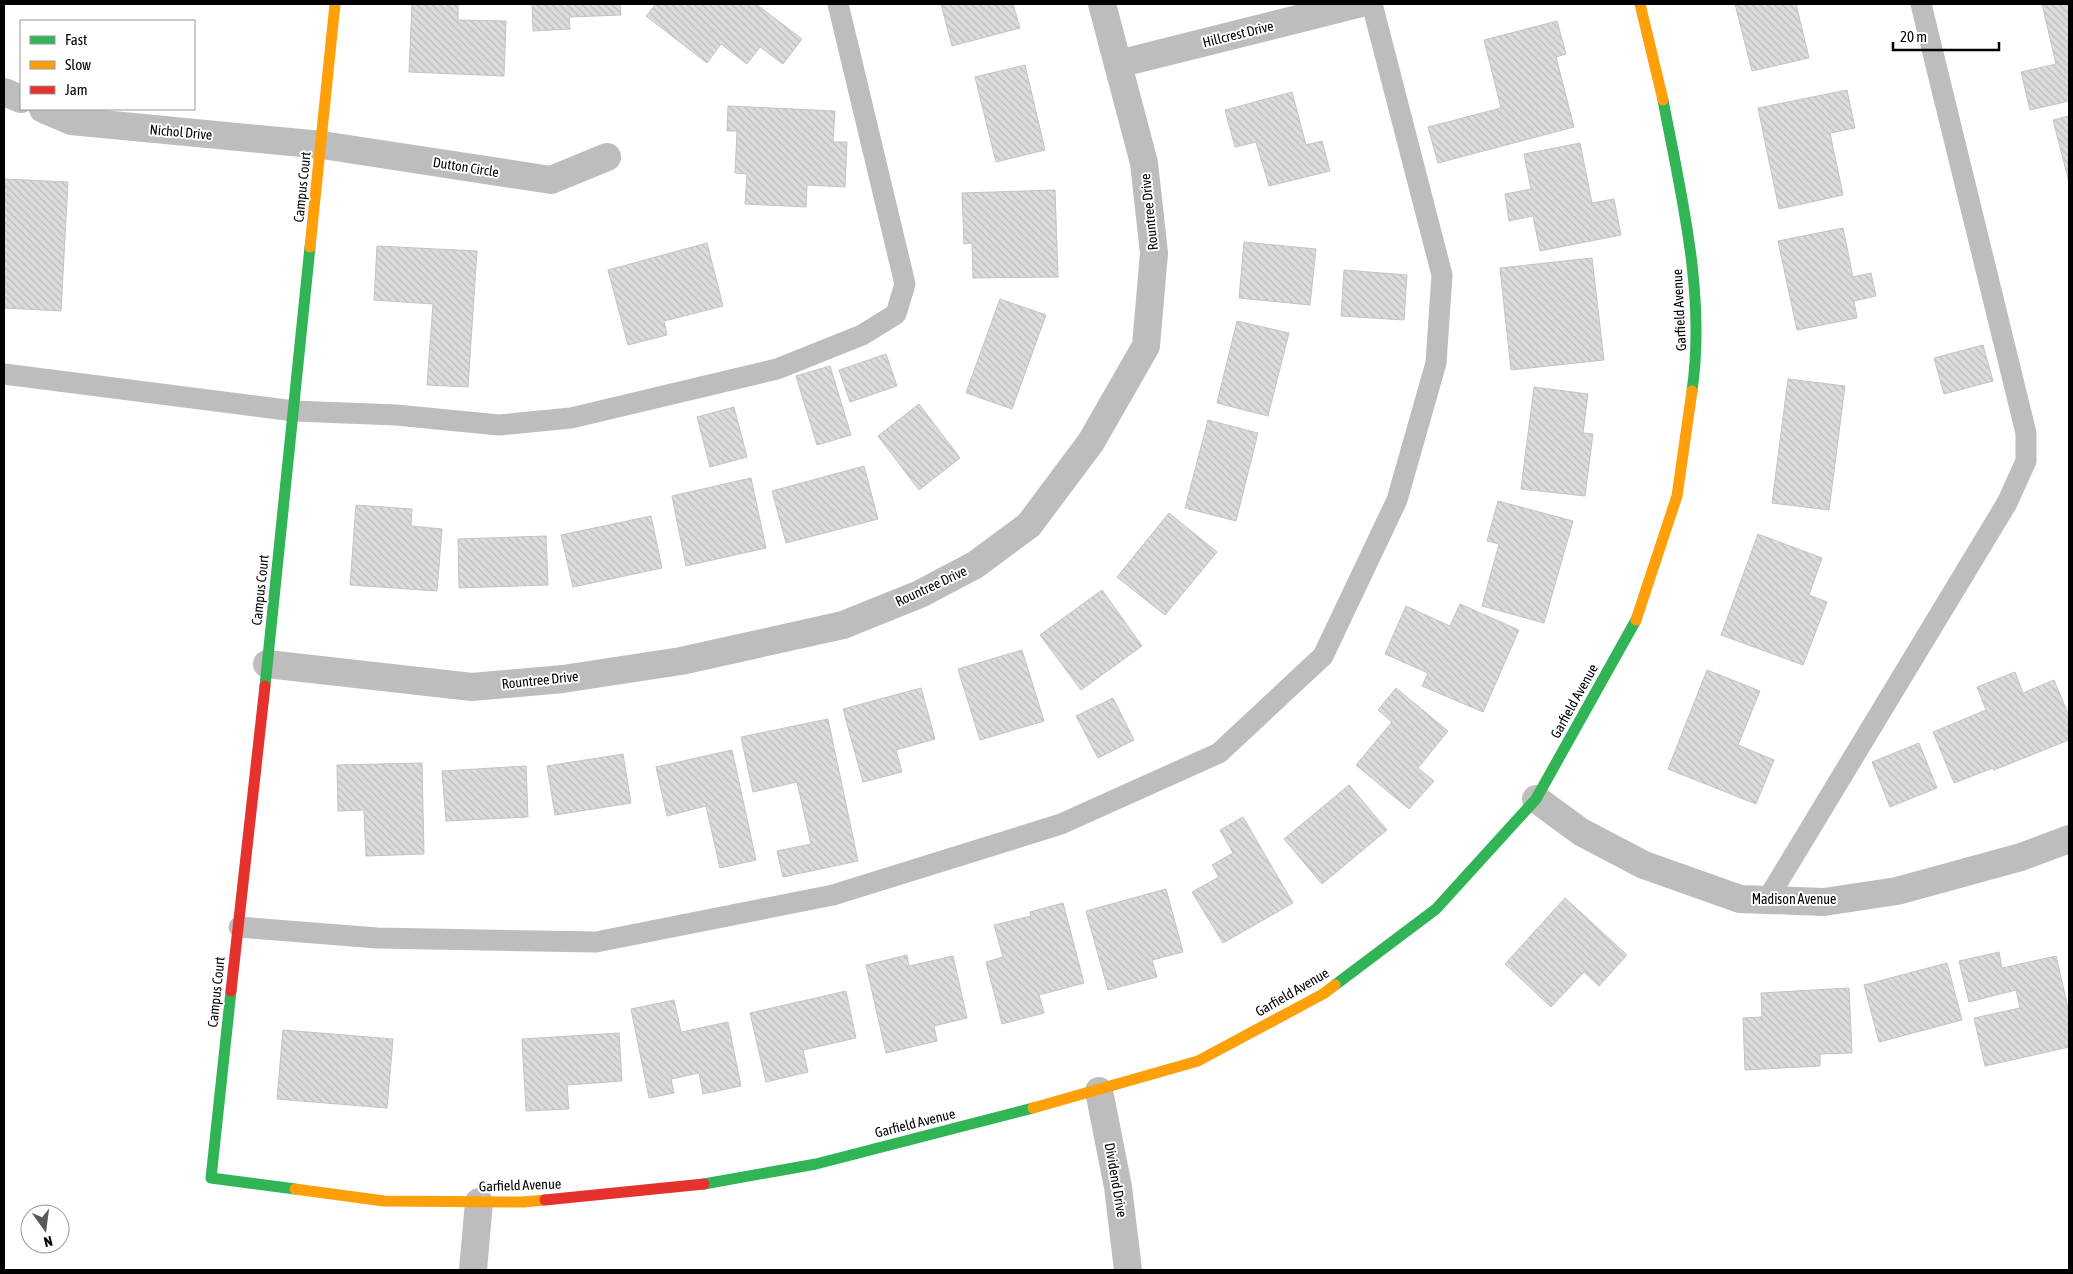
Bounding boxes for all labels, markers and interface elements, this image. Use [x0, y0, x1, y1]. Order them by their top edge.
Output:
street label: Hillcrest Drive [1201, 17, 1275, 51]
legend [20, 20, 195, 110]
scale bar [1893, 20, 1999, 52]
text: 20 m [1900, 28, 1927, 45]
text: Fast [65, 31, 87, 48]
text: Slow [65, 56, 91, 73]
text: Jam [65, 81, 88, 98]
street label: Nichol Drive [149, 121, 213, 143]
street label: Campus Court [290, 151, 314, 223]
street label: Dutton Circle [432, 154, 500, 180]
street label: Rountree Drive [1137, 173, 1161, 251]
street label: Garfield Avenue [1669, 269, 1689, 351]
street label: Campus Court [248, 554, 272, 626]
street label: Rountree Drive [893, 562, 969, 610]
street label: Garfield Avenue [1547, 661, 1601, 741]
street label: Rountree Drive [501, 668, 579, 692]
street label: Madison Avenue [1752, 891, 1836, 907]
street label: Campus Court [204, 956, 228, 1028]
street label: Garfield Avenue [1252, 965, 1332, 1019]
street label: Garfield Avenue [873, 1105, 957, 1141]
street label: Dividend Drive [1102, 1141, 1130, 1219]
street label: Garfield Avenue [479, 1176, 561, 1194]
north arrow [20, 1204, 70, 1254]
text: N [42, 1233, 54, 1250]

